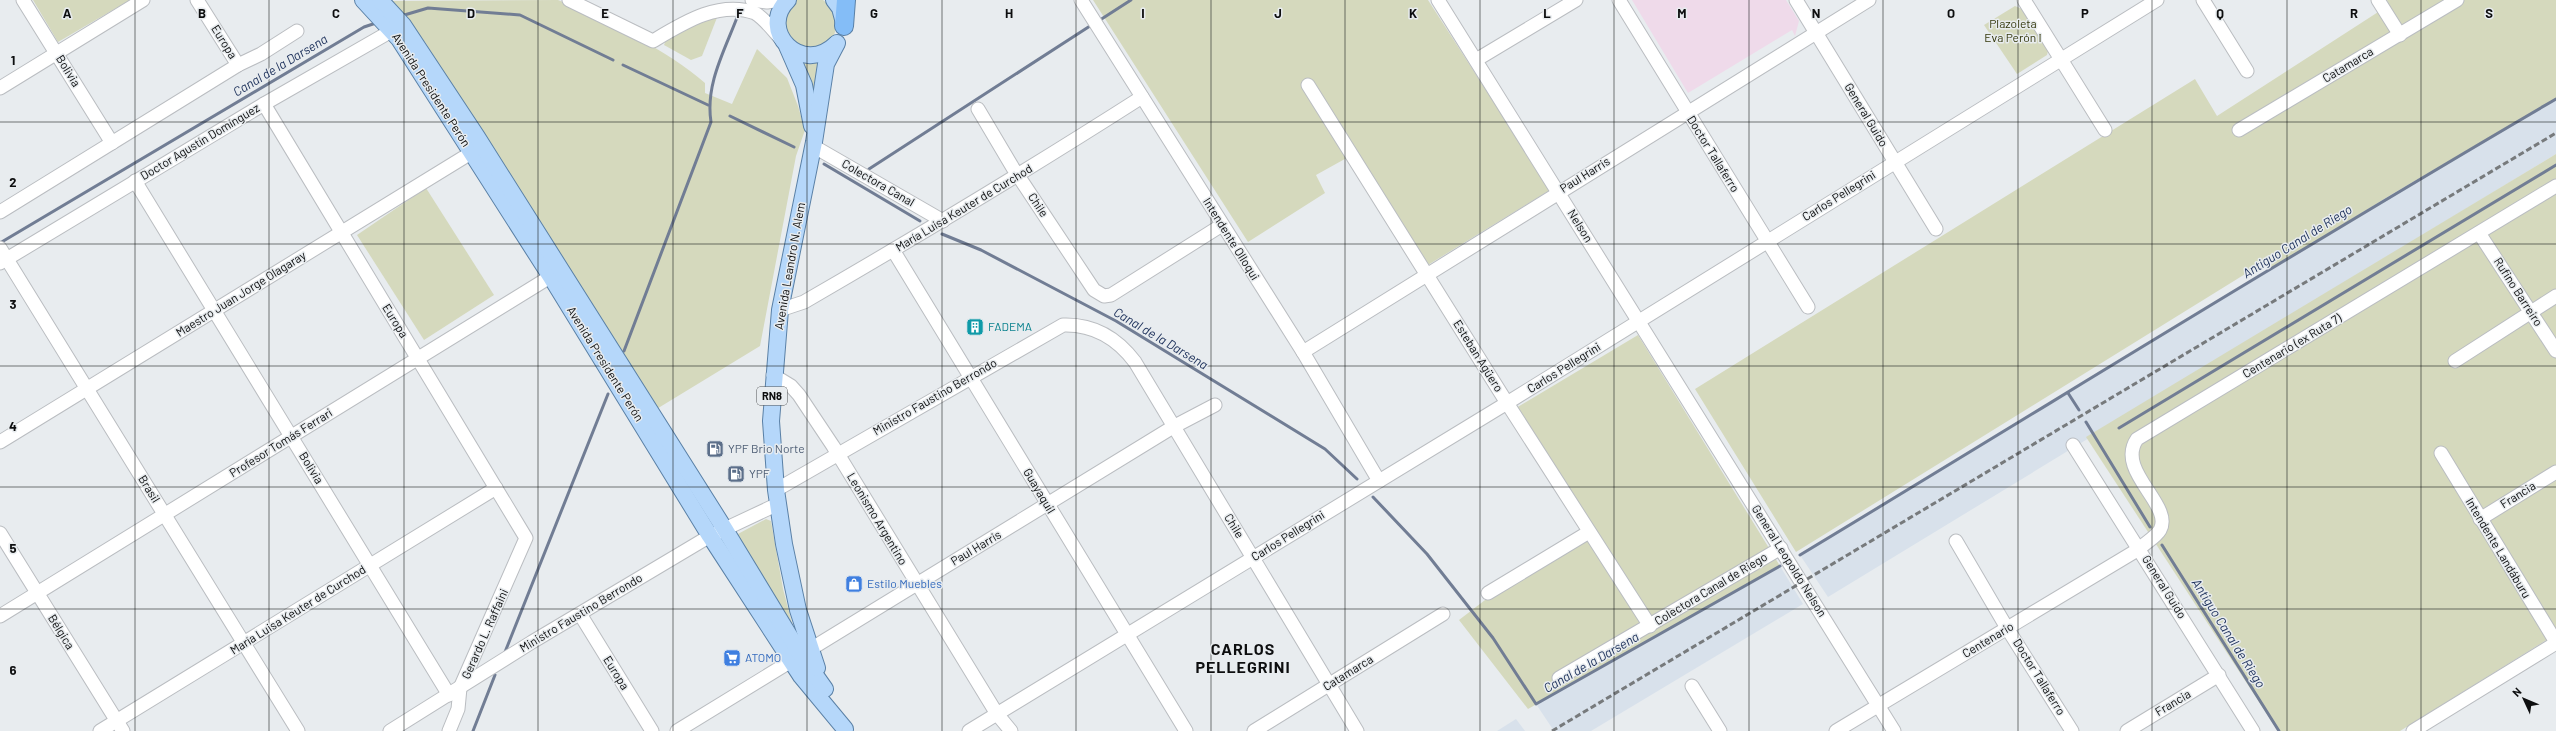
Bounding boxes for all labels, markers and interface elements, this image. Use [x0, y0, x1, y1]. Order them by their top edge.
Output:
text: A [63, 5, 72, 21]
text: B [198, 5, 206, 21]
text: C [332, 5, 340, 21]
text: D [467, 5, 475, 21]
text: E [601, 5, 609, 21]
text: F [736, 5, 744, 21]
text: G [870, 5, 878, 21]
text: H [1005, 5, 1013, 21]
text: I [1141, 5, 1145, 21]
text: J [1274, 5, 1282, 21]
text: K [1409, 5, 1417, 21]
text: L [1543, 5, 1551, 21]
text: M [1677, 5, 1687, 21]
text: N [1812, 5, 1820, 21]
text: O [1947, 5, 1955, 21]
text: P [2081, 5, 2089, 21]
text: Q [2216, 5, 2224, 21]
text: R [2350, 5, 2358, 21]
text: S [2485, 5, 2493, 21]
park label: Plazoleta Eva Perón I [1984, 16, 2042, 44]
street label: Europa [209, 22, 241, 61]
water label: Canal de la Darsena [230, 30, 330, 100]
street label: Avenida Presidente Perón [390, 30, 474, 149]
street label: Catamarca [2320, 44, 2375, 85]
text: 1 [11, 52, 15, 68]
street label: Bolivia [54, 52, 84, 89]
street label: General Guido [1842, 80, 1891, 149]
street label: Doctor Agustín Domínguez [137, 100, 262, 182]
street label: Doctor Tallaferro [1685, 113, 1743, 194]
street label: Paul Harris [1557, 153, 1612, 195]
street label: Colectora Canal [840, 156, 917, 209]
street label: María Luisa Keuter de Curchod [893, 161, 1034, 254]
street label: Carlos Pellegrini [1799, 167, 1878, 223]
text: 2 [9, 174, 17, 190]
street label: Chile [1026, 190, 1052, 219]
street label: Intendente Olloqui [1201, 195, 1263, 282]
street label: Avenida Leandro N. Alem [771, 201, 807, 331]
water label: Antiguo Canal de Riego [2239, 201, 2355, 281]
street label: Nelson [1565, 206, 1596, 244]
street label: Maestro Juan Jorge Olagaray [173, 247, 308, 339]
street label: Rufino Barreiro [2491, 255, 2546, 328]
text: 3 [9, 296, 17, 312]
street label: Europa [380, 301, 412, 340]
street label: Avenida Presidente Perón [565, 303, 647, 424]
water label: Canal de la Darsena [1111, 303, 1211, 373]
street label: Centenario (ex Ruta 7) [2240, 310, 2344, 380]
building icon: FADEMA [965, 317, 985, 337]
street label: Esteban Agüero [1451, 317, 1507, 394]
place label: FADEMA [988, 319, 1032, 333]
street label: Carlos Pellegrini [1524, 339, 1603, 395]
street label: Ministro Faustino Berrondo [870, 355, 999, 437]
road number: RN8 [757, 387, 787, 405]
street label: Profesor Tomás Ferrari [226, 405, 335, 480]
text: 4 [9, 418, 17, 434]
fuel station icon: YPF Brio Norte [705, 439, 725, 459]
place label: YPF Brio Norte [728, 441, 805, 455]
street label: Bolivia [297, 449, 327, 486]
fuel station icon: YPF [726, 464, 746, 484]
street label: Guayaquil [1021, 465, 1059, 516]
place label: YPF [749, 466, 770, 480]
street label: Leonismo Argentino [845, 470, 911, 567]
street label: Brasil [136, 472, 164, 505]
street label: Francia [2497, 478, 2538, 510]
street label: Intendente Landáburu [2463, 495, 2534, 600]
street label: General Leopoldo Nelson [1750, 502, 1830, 619]
street label: Carlos Pellegrini [1248, 507, 1327, 563]
street label: Chile [1222, 511, 1248, 540]
street label: Paul Harris [948, 527, 1003, 568]
text: 5 [9, 540, 17, 556]
street label: Colectora Canal de Riego [1652, 549, 1769, 627]
street label: General Guido [2140, 552, 2190, 621]
street label: María Luisa Keuter de Curchod [227, 562, 368, 657]
street label: Ministro Faustino Berrondo [517, 570, 644, 654]
shop icon: Estilo Muebles [844, 574, 864, 594]
water label: Antiguo Canal de Riego [2189, 575, 2269, 691]
place label: Estilo Muebles [867, 576, 942, 590]
street label: Gerardo L. Raffaini [458, 586, 510, 681]
street label: Bélgica [46, 611, 78, 652]
street label: Centenario [1959, 618, 2016, 660]
water label: Canal de la Darsena [1540, 628, 1642, 696]
street label: Doctor Tallaferro [2011, 636, 2069, 717]
district label: CARLOS PELLEGRINI [1195, 639, 1291, 676]
supermarket icon: ATOMO [722, 648, 742, 668]
place label: ATOMO [745, 650, 781, 664]
street label: Catamarca [1320, 651, 1375, 693]
street label: Europa [601, 653, 633, 692]
text: 6 [10, 662, 17, 678]
north arrow [2504, 679, 2544, 719]
text: N [2509, 685, 2524, 699]
street label: Francia [2152, 686, 2193, 718]

